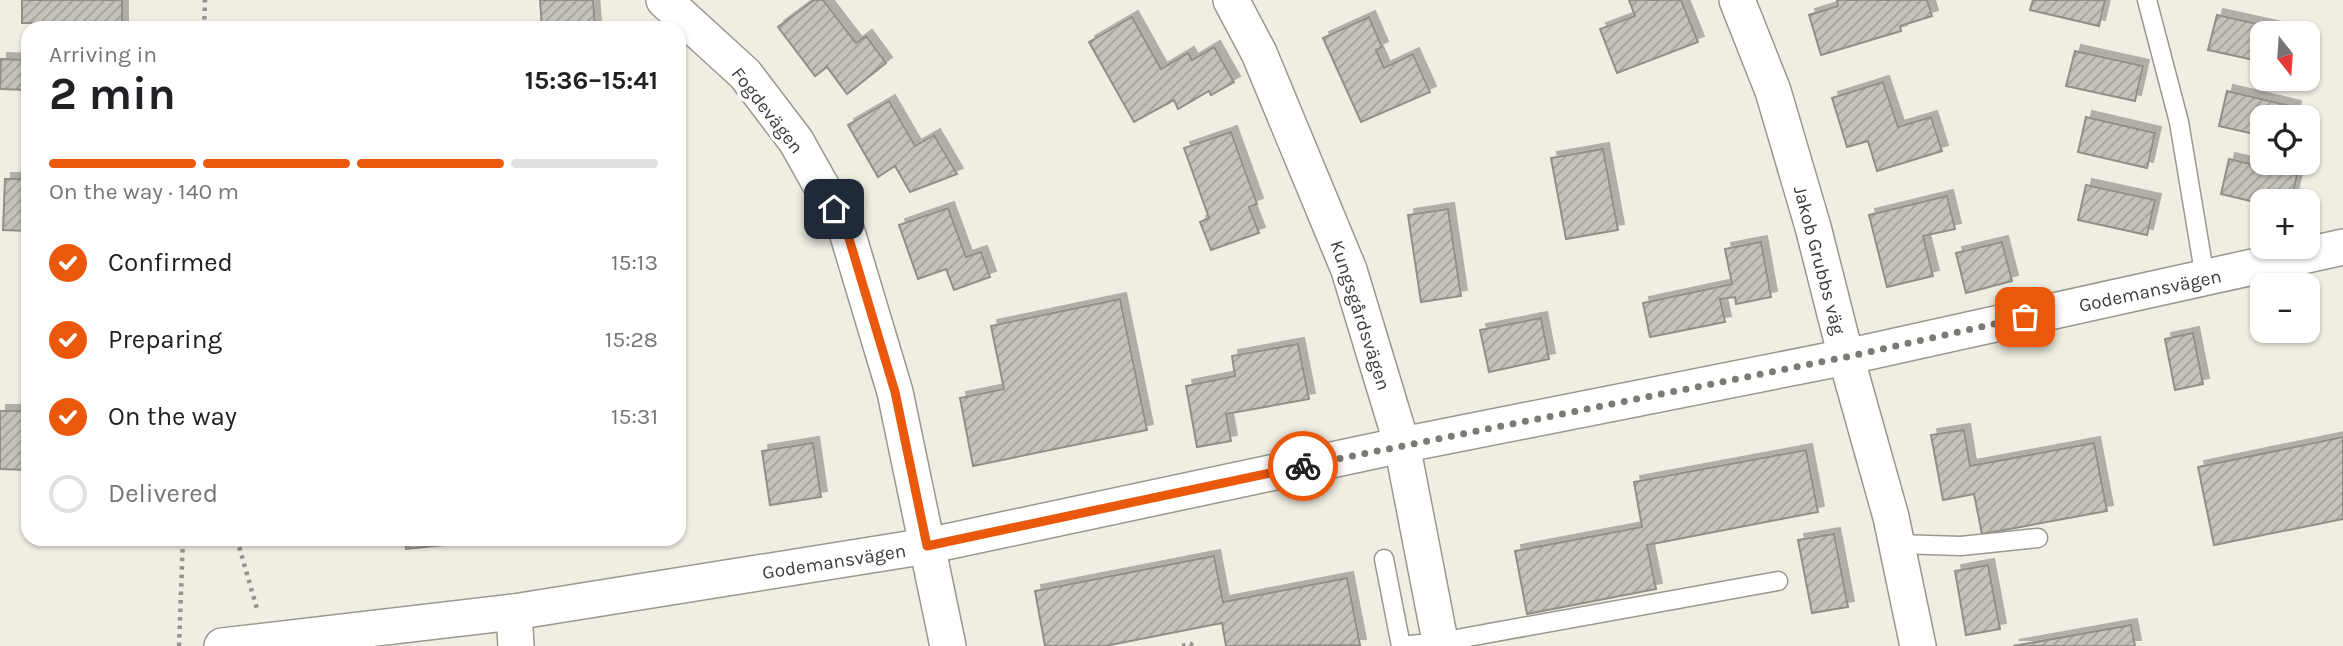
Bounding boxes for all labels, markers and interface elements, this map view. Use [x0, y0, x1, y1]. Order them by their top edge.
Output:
north arrow [2250, 21, 2320, 91]
map controls [2250, 21, 2320, 343]
text: Arriving in [49, 41, 157, 68]
street label: Fogdevägen [727, 63, 808, 158]
text: 15:36–15:41 [525, 65, 658, 96]
text: 2 min [49, 67, 176, 121]
button: locate [2250, 105, 2320, 175]
text: On the way · 140 m [49, 178, 239, 205]
pin [804, 179, 864, 239]
street label: Jakob Grubbs väg [1789, 183, 1850, 337]
button: + [2250, 189, 2320, 259]
icon: home [815, 190, 853, 228]
street label: Kungsgårdsvägen [1325, 237, 1395, 393]
icon: check [49, 244, 87, 282]
text: Confirmed [108, 247, 233, 278]
text: 15:13 [611, 249, 658, 276]
street label: Godemansvägen [2077, 265, 2224, 317]
button: − [2250, 273, 2320, 343]
pin [1995, 287, 2055, 347]
icon: bag [2006, 298, 2044, 336]
icon: check [49, 321, 87, 359]
text: Preparing [108, 324, 222, 355]
text: 15:28 [605, 326, 658, 353]
icon: check [49, 398, 87, 436]
text: On the way [108, 401, 237, 432]
text: 15:31 [611, 403, 658, 430]
courier [1268, 431, 1338, 501]
icon: bike [1284, 447, 1322, 485]
text: Delivered [108, 478, 218, 509]
street label: Godemansvägen [761, 540, 908, 584]

